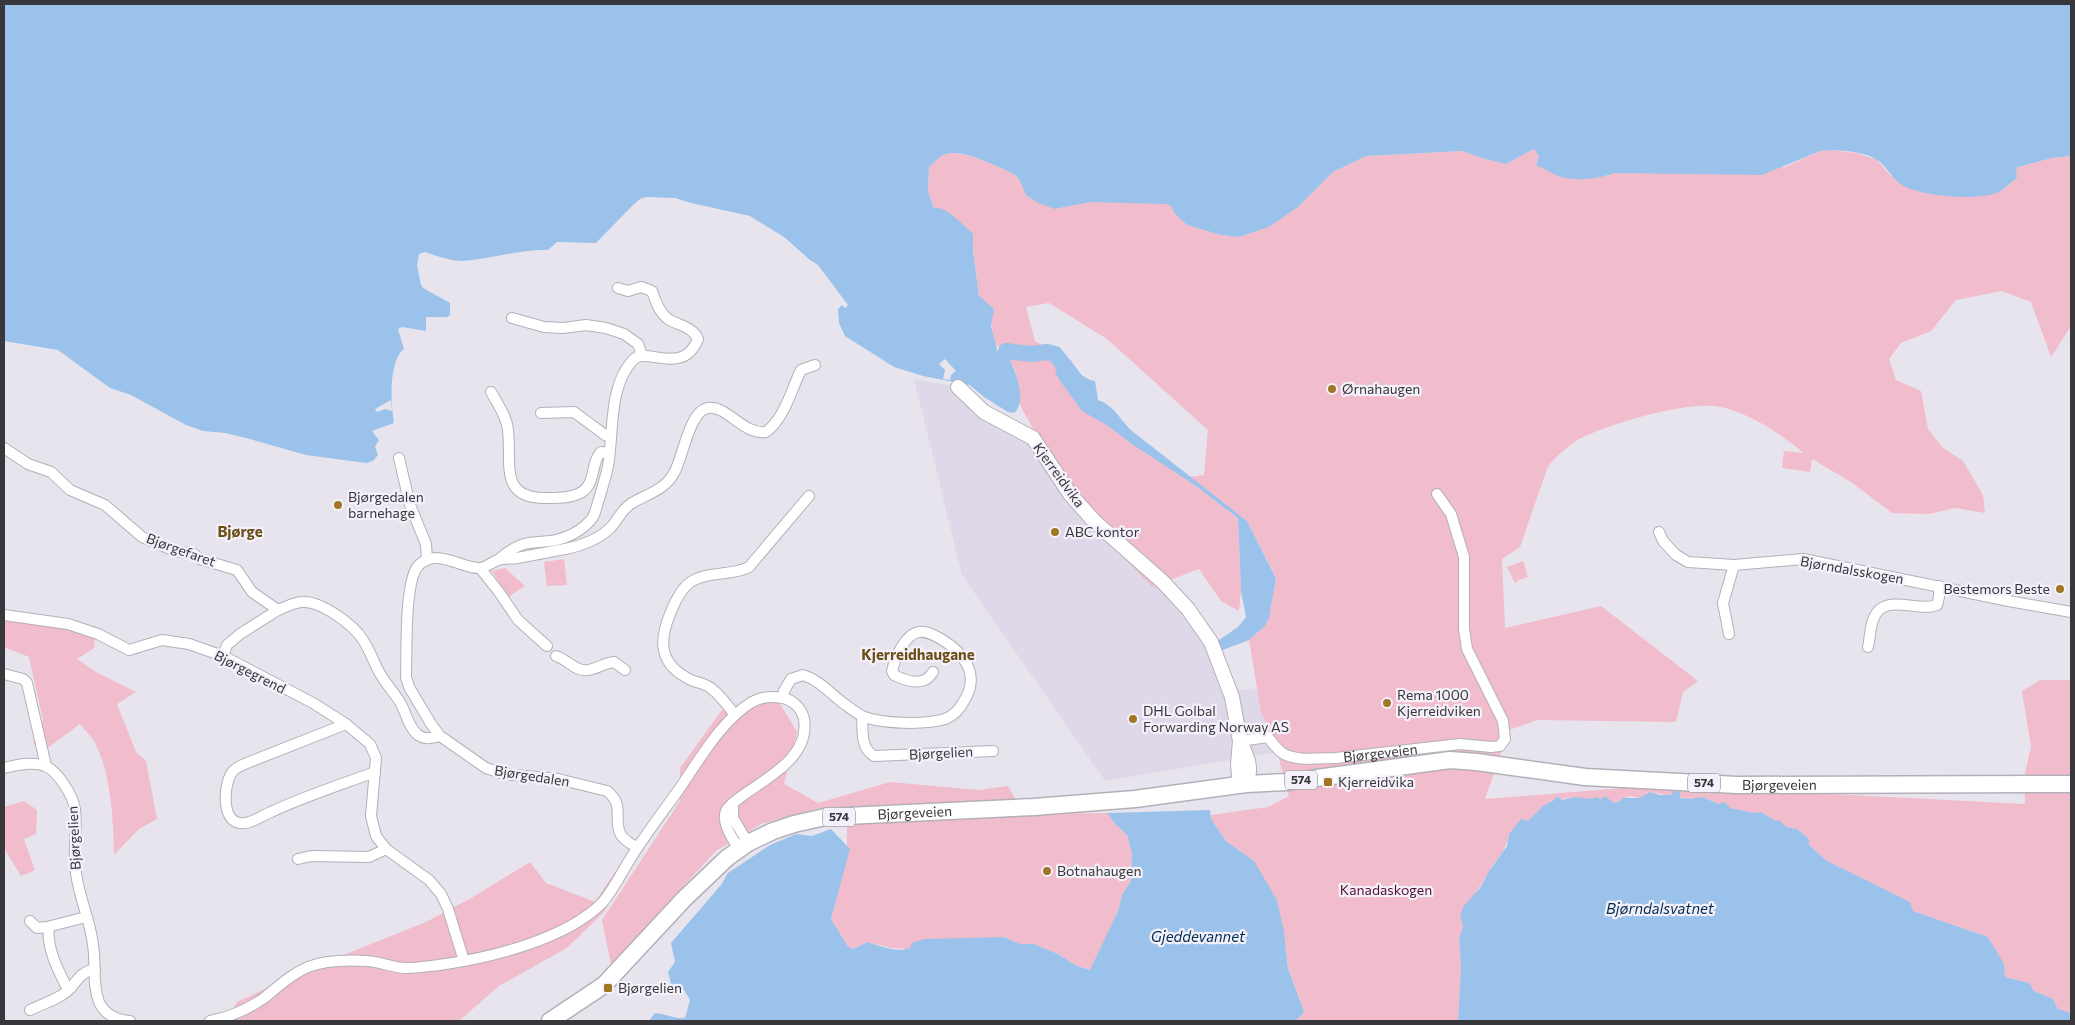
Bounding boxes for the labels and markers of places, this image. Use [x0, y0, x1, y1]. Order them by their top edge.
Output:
place label: Ørnahaugen [1342, 380, 1420, 397]
marker: Ørnahaugen [1326, 383, 1338, 395]
place label: Bjørgedalen barnehage [348, 488, 424, 521]
marker: Bjørgedalen barnehage [332, 499, 344, 511]
place label: ABC kontor [1065, 523, 1140, 540]
marker: ABC kontor [1049, 526, 1061, 538]
place label: Bestemors Beste [1943, 580, 2050, 597]
marker: Bestemors Beste [2054, 583, 2066, 595]
place label: Rema 1000 Kjerreidviken [1397, 686, 1481, 719]
marker: Rema 1000 Kjerreidviken [1381, 697, 1393, 709]
place label: DHL Golbal Forwarding Norway AS [1143, 702, 1289, 735]
marker: DHL Golbal Forwarding Norway AS [1127, 713, 1139, 725]
place label: Kjerreidvika [1338, 773, 1414, 790]
marker: Kjerreidvika [1322, 776, 1334, 788]
place label: Botnahaugen [1057, 862, 1141, 879]
marker: Botnahaugen [1041, 865, 1053, 877]
place label: Bjørgelien [618, 979, 682, 996]
marker: Bjørgelien [602, 982, 614, 994]

